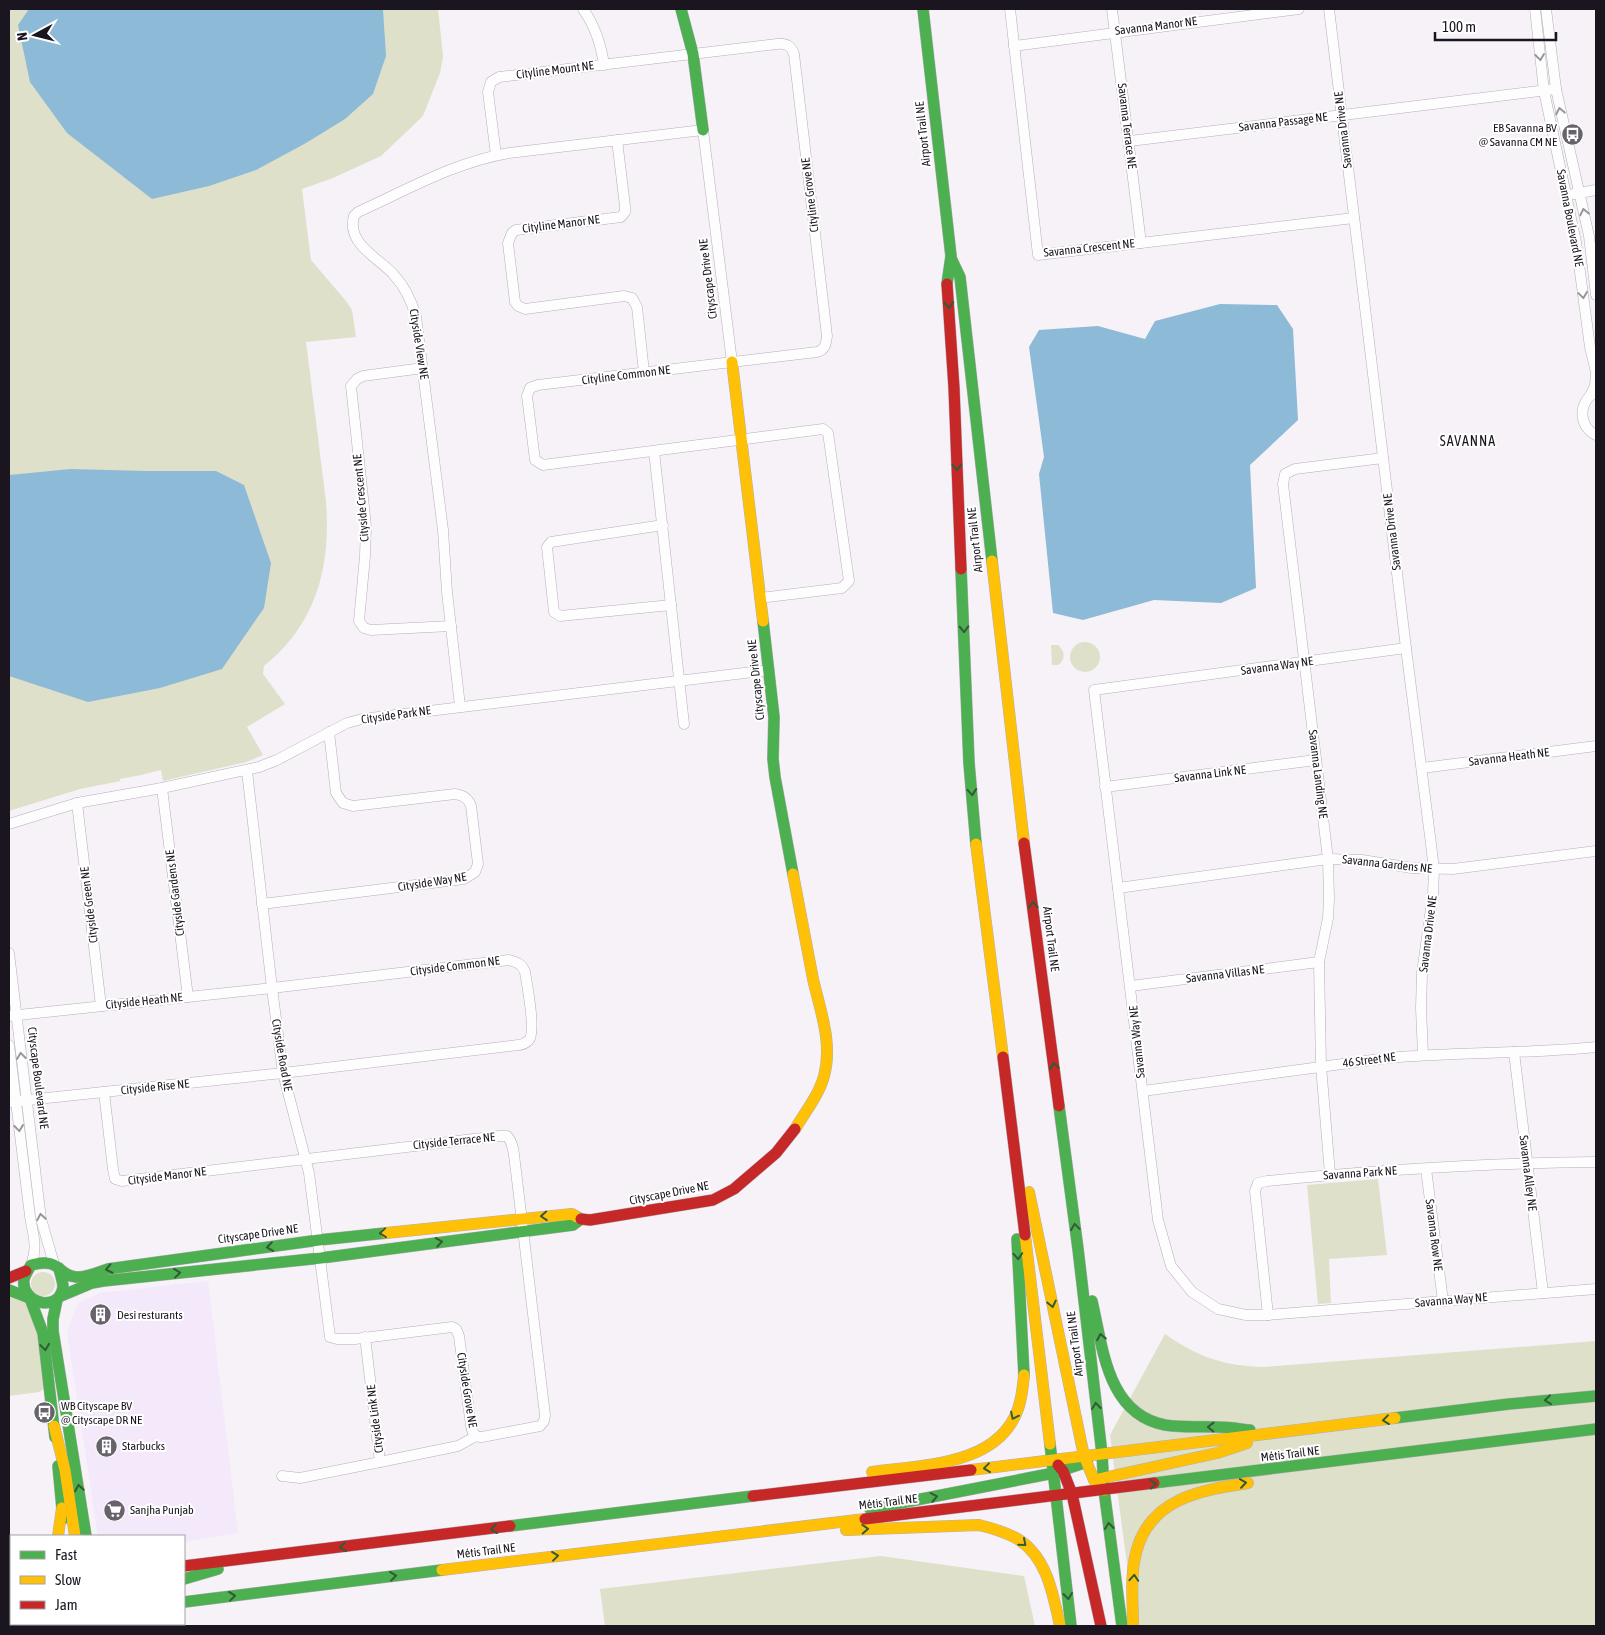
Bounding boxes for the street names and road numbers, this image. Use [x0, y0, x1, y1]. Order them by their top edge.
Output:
street label: Savanna Manor NE [1114, 14, 1198, 38]
street label: Cityline Mount NE [515, 58, 595, 82]
street label: Savanna Terrace NE [1115, 82, 1139, 170]
street label: Savanna Drive NE [1331, 91, 1355, 169]
street label: Airport Trail NE [913, 101, 933, 167]
street label: Savanna Passage NE [1238, 110, 1328, 134]
street label: Cityline Grove NE [798, 157, 822, 233]
street label: Savanna Boulevard NE [1554, 168, 1586, 268]
street label: Cityline Manor NE [521, 212, 601, 236]
street label: Savanna Crescent NE [1043, 236, 1135, 260]
street label: Cityscape Drive NE [696, 238, 720, 320]
street label: Cityside View NE [407, 308, 431, 380]
street label: Cityline Common NE [581, 363, 671, 387]
street label: Cityside Crescent NE [350, 454, 372, 542]
street label: Savanna Drive NE [1380, 493, 1404, 571]
street label: Airport Trail NE [965, 507, 985, 573]
street label: Cityscape Drive NE [745, 639, 767, 721]
street label: Savanna Way NE [1240, 654, 1314, 678]
street label: Cityside Park NE [360, 703, 432, 727]
street label: Savanna Landing NE [1306, 729, 1330, 819]
street label: Savanna Heath NE [1468, 745, 1550, 769]
street label: Savanna Link NE [1173, 763, 1247, 785]
street label: Cityside Gardens NE [163, 849, 187, 937]
street label: Savanna Gardens NE [1341, 852, 1433, 876]
street label: Cityside Green NE [77, 866, 101, 944]
street label: Cityside Way NE [397, 870, 467, 894]
street label: Savanna Drive NE [1416, 895, 1440, 973]
street label: Airport Trail NE [1040, 906, 1062, 972]
street label: Cityside Common NE [410, 954, 500, 978]
street label: Savanna Villas NE [1185, 962, 1265, 986]
street label: Cityside Heath NE [105, 990, 183, 1012]
street label: Savanna Way NE [1126, 1005, 1148, 1079]
street label: Cityside Road NE [269, 1018, 295, 1092]
street label: Cityscape Boulevard NE [25, 1026, 51, 1130]
street label: 46 Street NE [1342, 1050, 1396, 1070]
street label: Cityside Rise NE [120, 1076, 190, 1098]
street label: Cityside Terrace NE [412, 1130, 496, 1152]
street label: Savanna Alley NE [1516, 1134, 1540, 1212]
street label: Savanna Park NE [1323, 1163, 1397, 1183]
street label: Cityside Manor NE [127, 1164, 207, 1188]
street label: Cityscape Drive NE [628, 1178, 710, 1208]
street label: Savanna Row NE [1423, 1198, 1445, 1272]
street label: Cityscape Drive NE [217, 1221, 299, 1247]
street label: Savanna Way NE [1414, 1290, 1488, 1310]
street label: Airport Trail NE [1064, 1311, 1086, 1377]
street label: Cityside Grove NE [454, 1351, 480, 1429]
street label: Cityside Link NE [364, 1384, 386, 1454]
street label: Métis Trail NE [1260, 1443, 1320, 1465]
street label: Métis Trail NE [858, 1491, 918, 1513]
street label: Métis Trail NE [456, 1540, 516, 1562]

